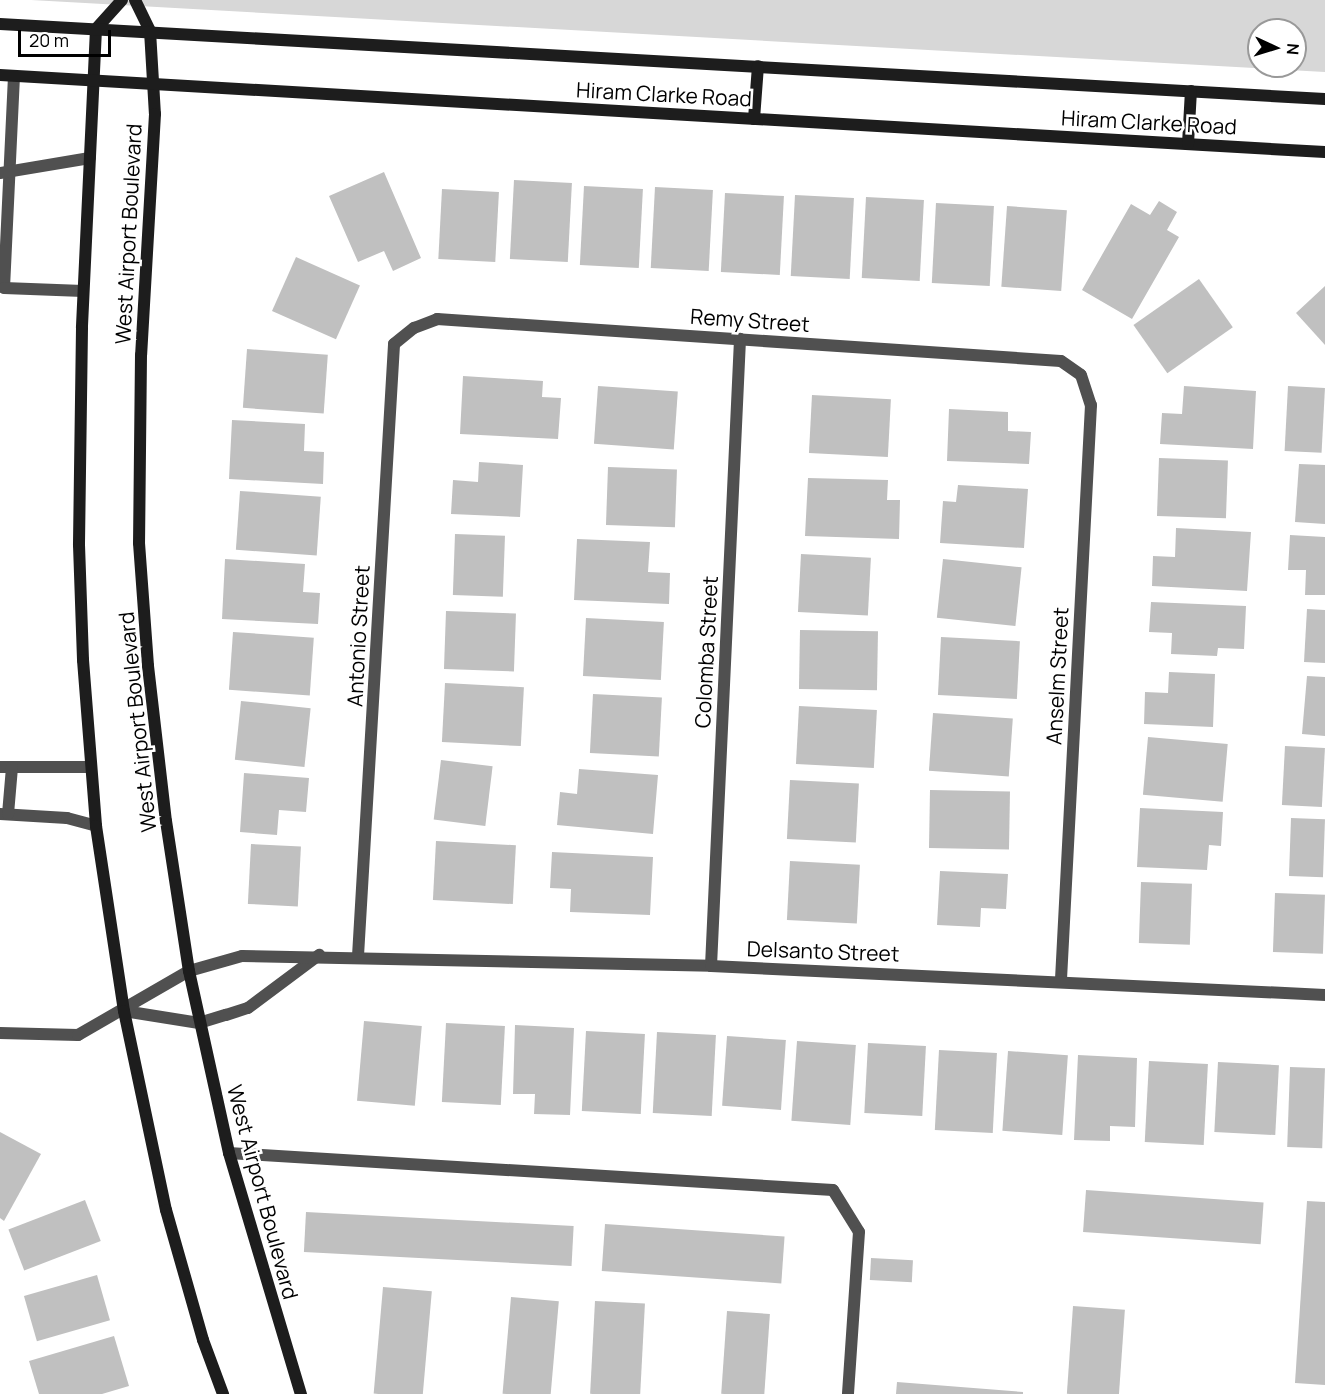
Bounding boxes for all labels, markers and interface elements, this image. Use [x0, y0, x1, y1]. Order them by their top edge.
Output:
scale bar [21, 18, 114, 56]
north arrow [1247, 18, 1307, 78]
text: 20 m [29, 28, 69, 52]
text: N [1282, 43, 1304, 56]
street label: Hiram Clarke Road [576, 77, 752, 111]
street label: Hiram Clarke Road [1061, 105, 1237, 139]
street label: West Airport Boulevard [110, 123, 146, 345]
street label: Remy Street [689, 303, 811, 337]
street label: Antonio Street [342, 565, 374, 707]
street label: Colomba Street [689, 575, 723, 729]
street label: Anselm Street [1041, 607, 1073, 745]
street label: West Airport Boulevard [113, 611, 161, 833]
street label: Delsanto Street [746, 936, 900, 966]
street label: West Airport Boulevard [222, 1082, 304, 1302]

